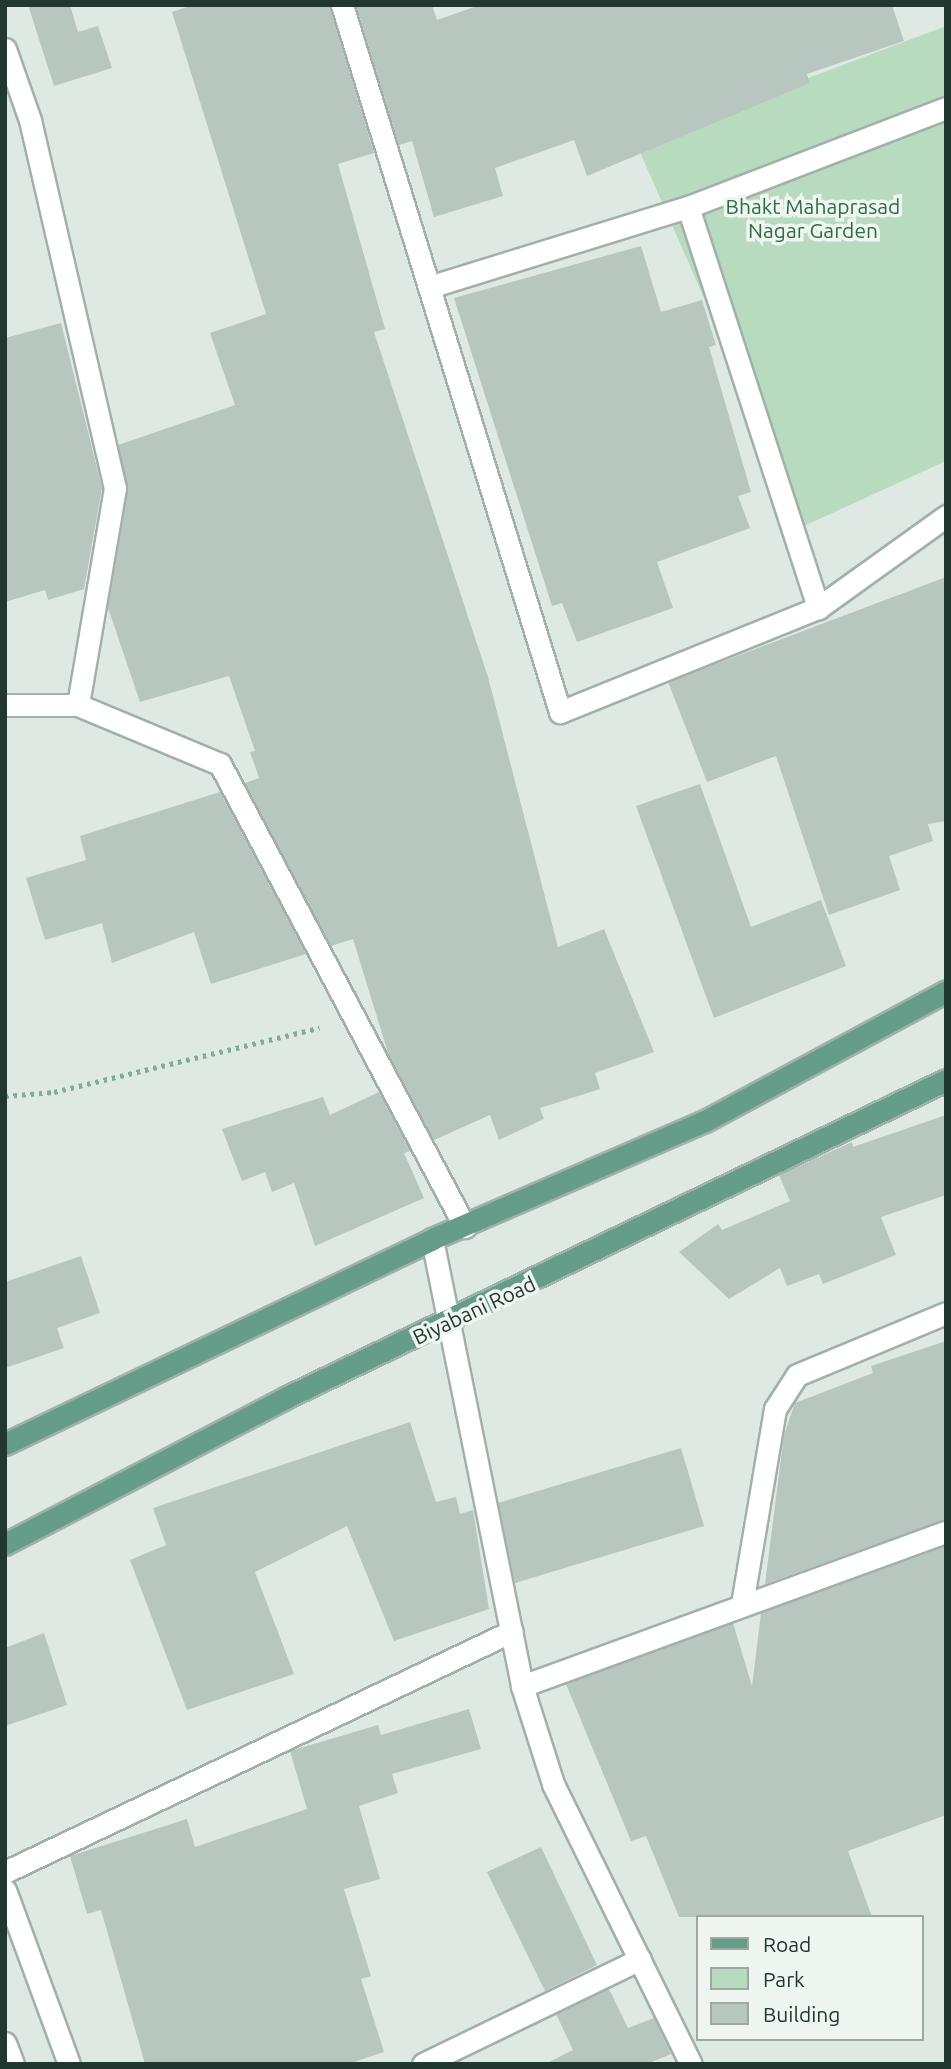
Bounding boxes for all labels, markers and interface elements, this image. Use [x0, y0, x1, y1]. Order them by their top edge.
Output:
park label: Bhakt Mahaprasad Nagar Garden [726, 193, 900, 243]
street label: Biyabani Road [409, 1271, 539, 1349]
legend [696, 1915, 923, 2041]
text: Road [763, 1932, 811, 1956]
text: Park [763, 1967, 805, 1991]
text: Building [763, 2002, 840, 2026]

